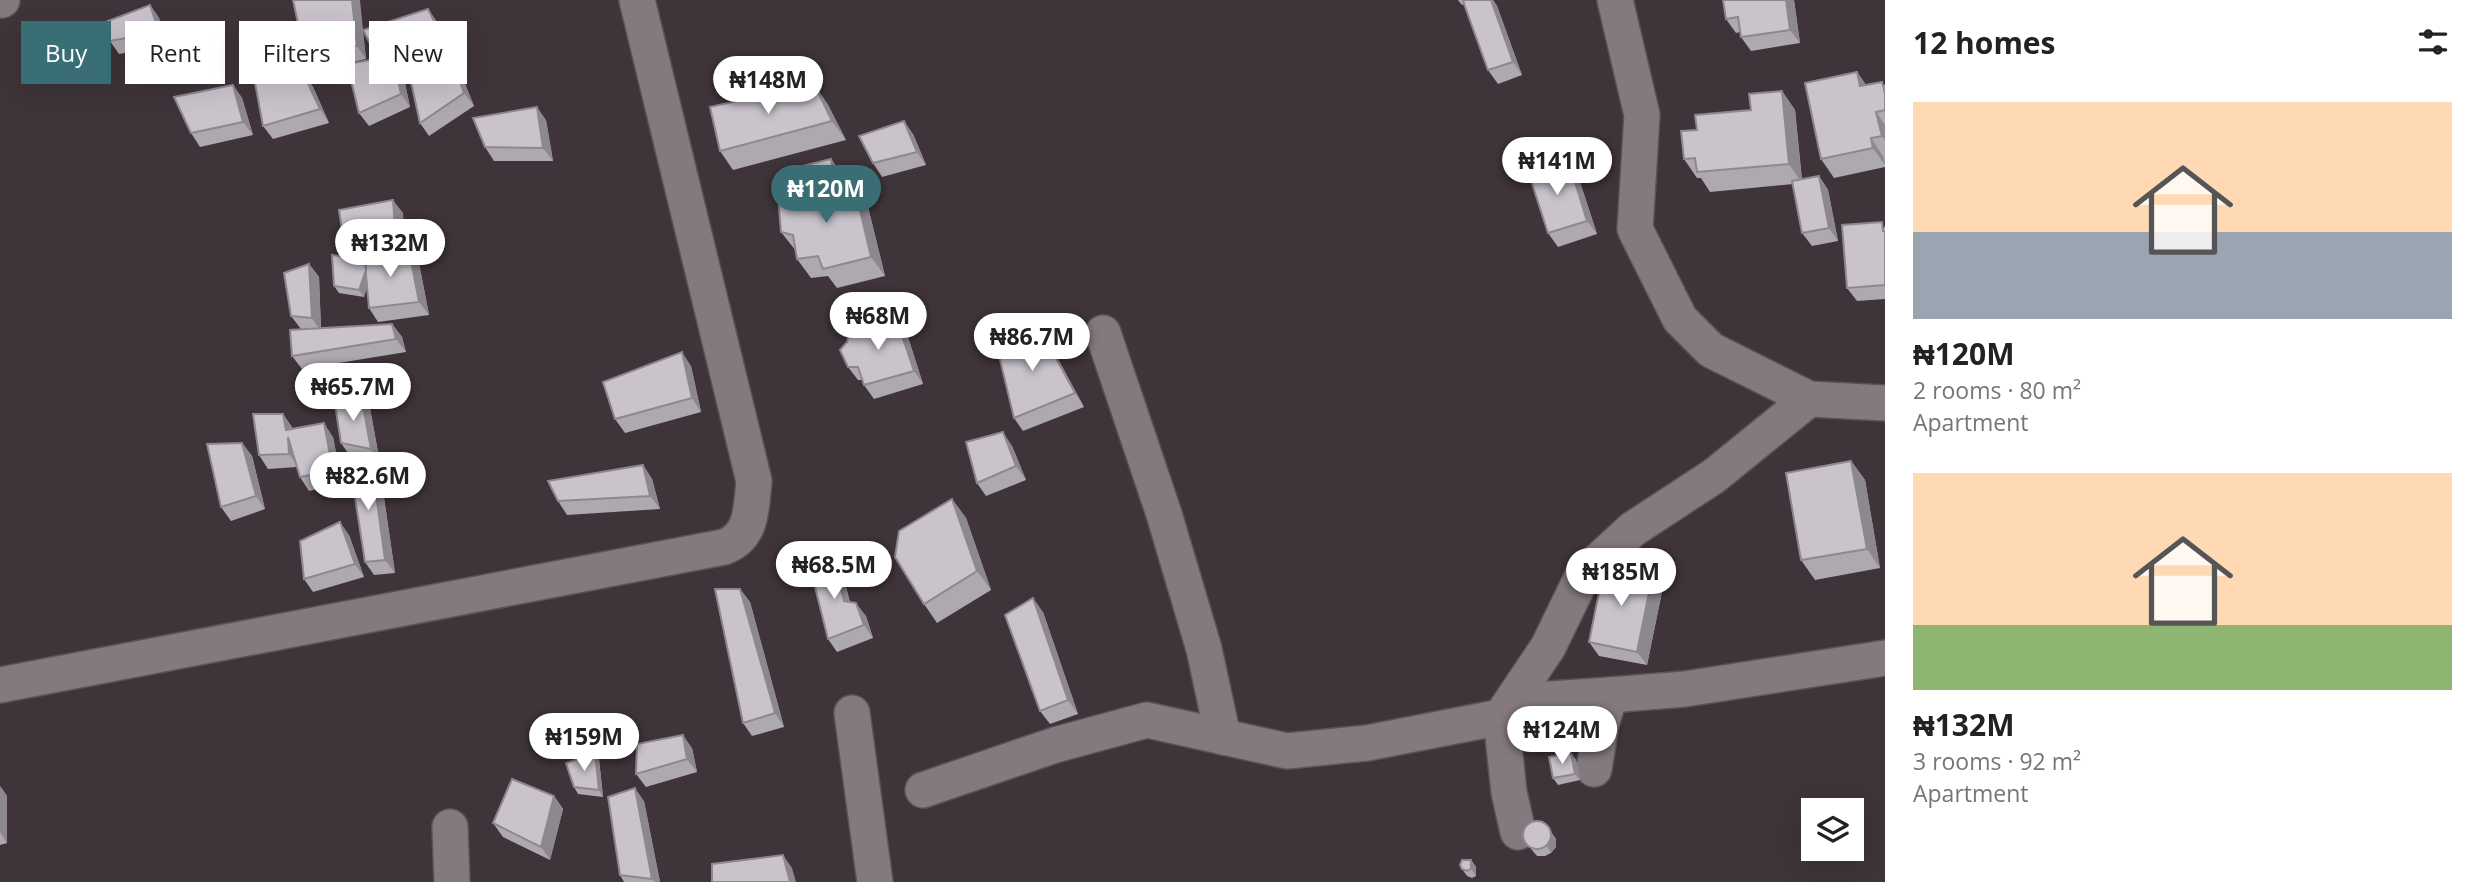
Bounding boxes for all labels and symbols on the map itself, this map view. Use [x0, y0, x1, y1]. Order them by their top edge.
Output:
pin: ₦148M [719, 57, 817, 116]
pin: ₦141M [1508, 138, 1606, 197]
pin: ₦120M [777, 166, 875, 225]
pin: ₦132M [341, 219, 439, 279]
pin: ₦68M [837, 292, 919, 352]
pin: ₦86.7M [975, 314, 1089, 373]
pin: ₦65.7M [296, 364, 410, 423]
pin: ₦82.6M [311, 452, 425, 512]
pin: ₦68.5M [777, 542, 891, 601]
pin: ₦185M [1572, 548, 1670, 608]
pin: ₦124M [1513, 706, 1611, 766]
pin: ₦159M [535, 714, 633, 773]

